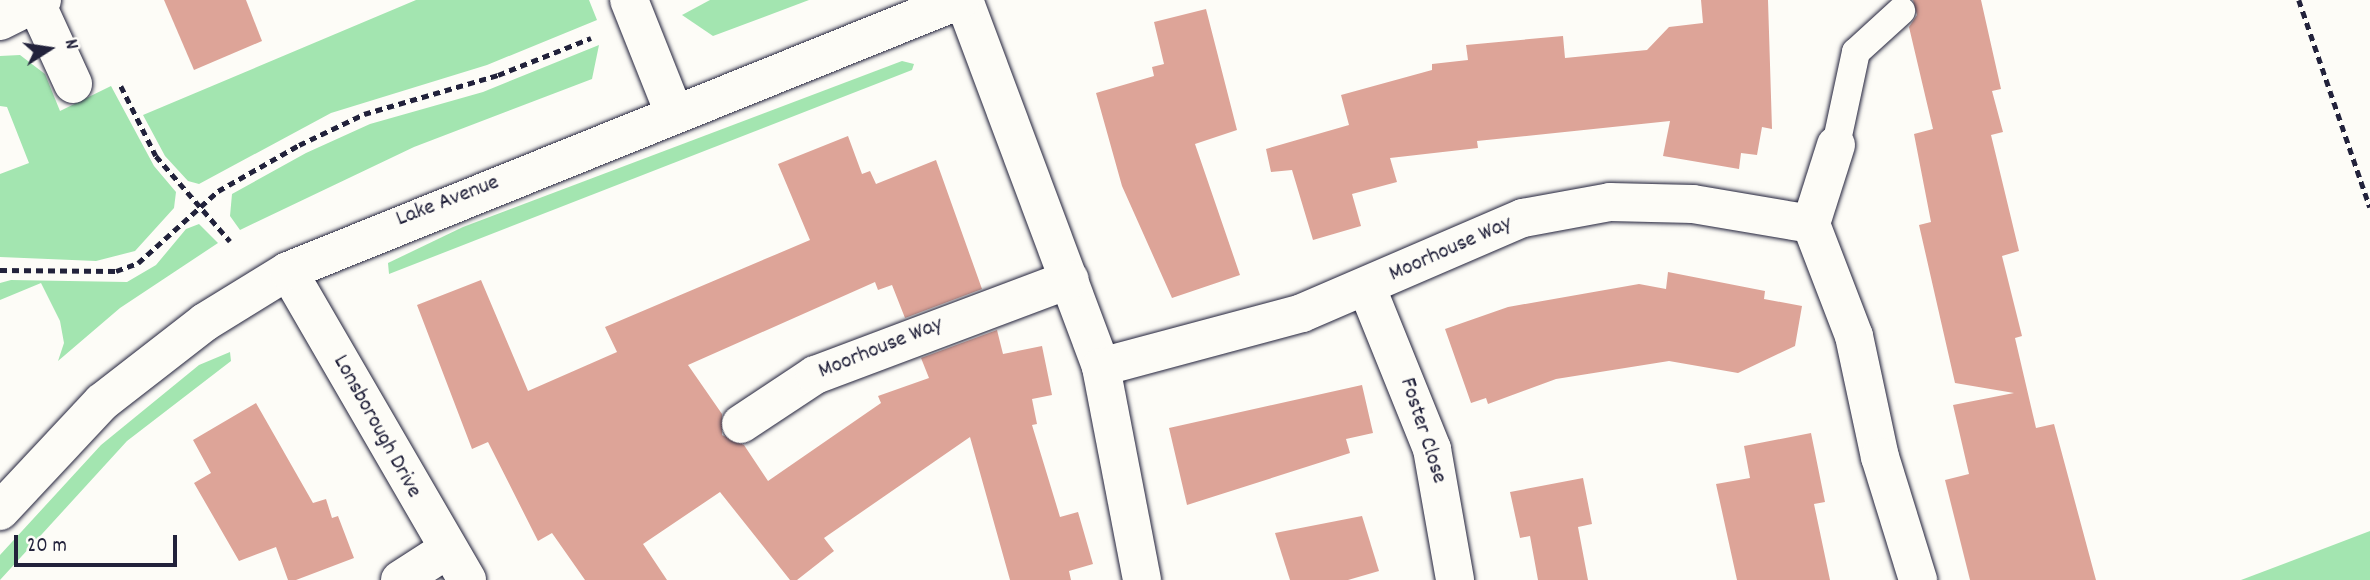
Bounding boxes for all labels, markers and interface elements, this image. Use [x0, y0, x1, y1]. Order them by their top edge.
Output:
north arrow [14, 14, 84, 84]
text: N [56, 37, 84, 52]
street label: Lake Avenue [393, 170, 503, 234]
street label: Moorhouse Way [1385, 211, 1517, 289]
street label: Moorhouse Way [815, 312, 947, 386]
street label: Lonsborough Drive [325, 351, 427, 503]
street label: Foster Close [1392, 375, 1452, 487]
scale bar [18, 520, 180, 564]
text: 20 m [27, 532, 67, 562]

